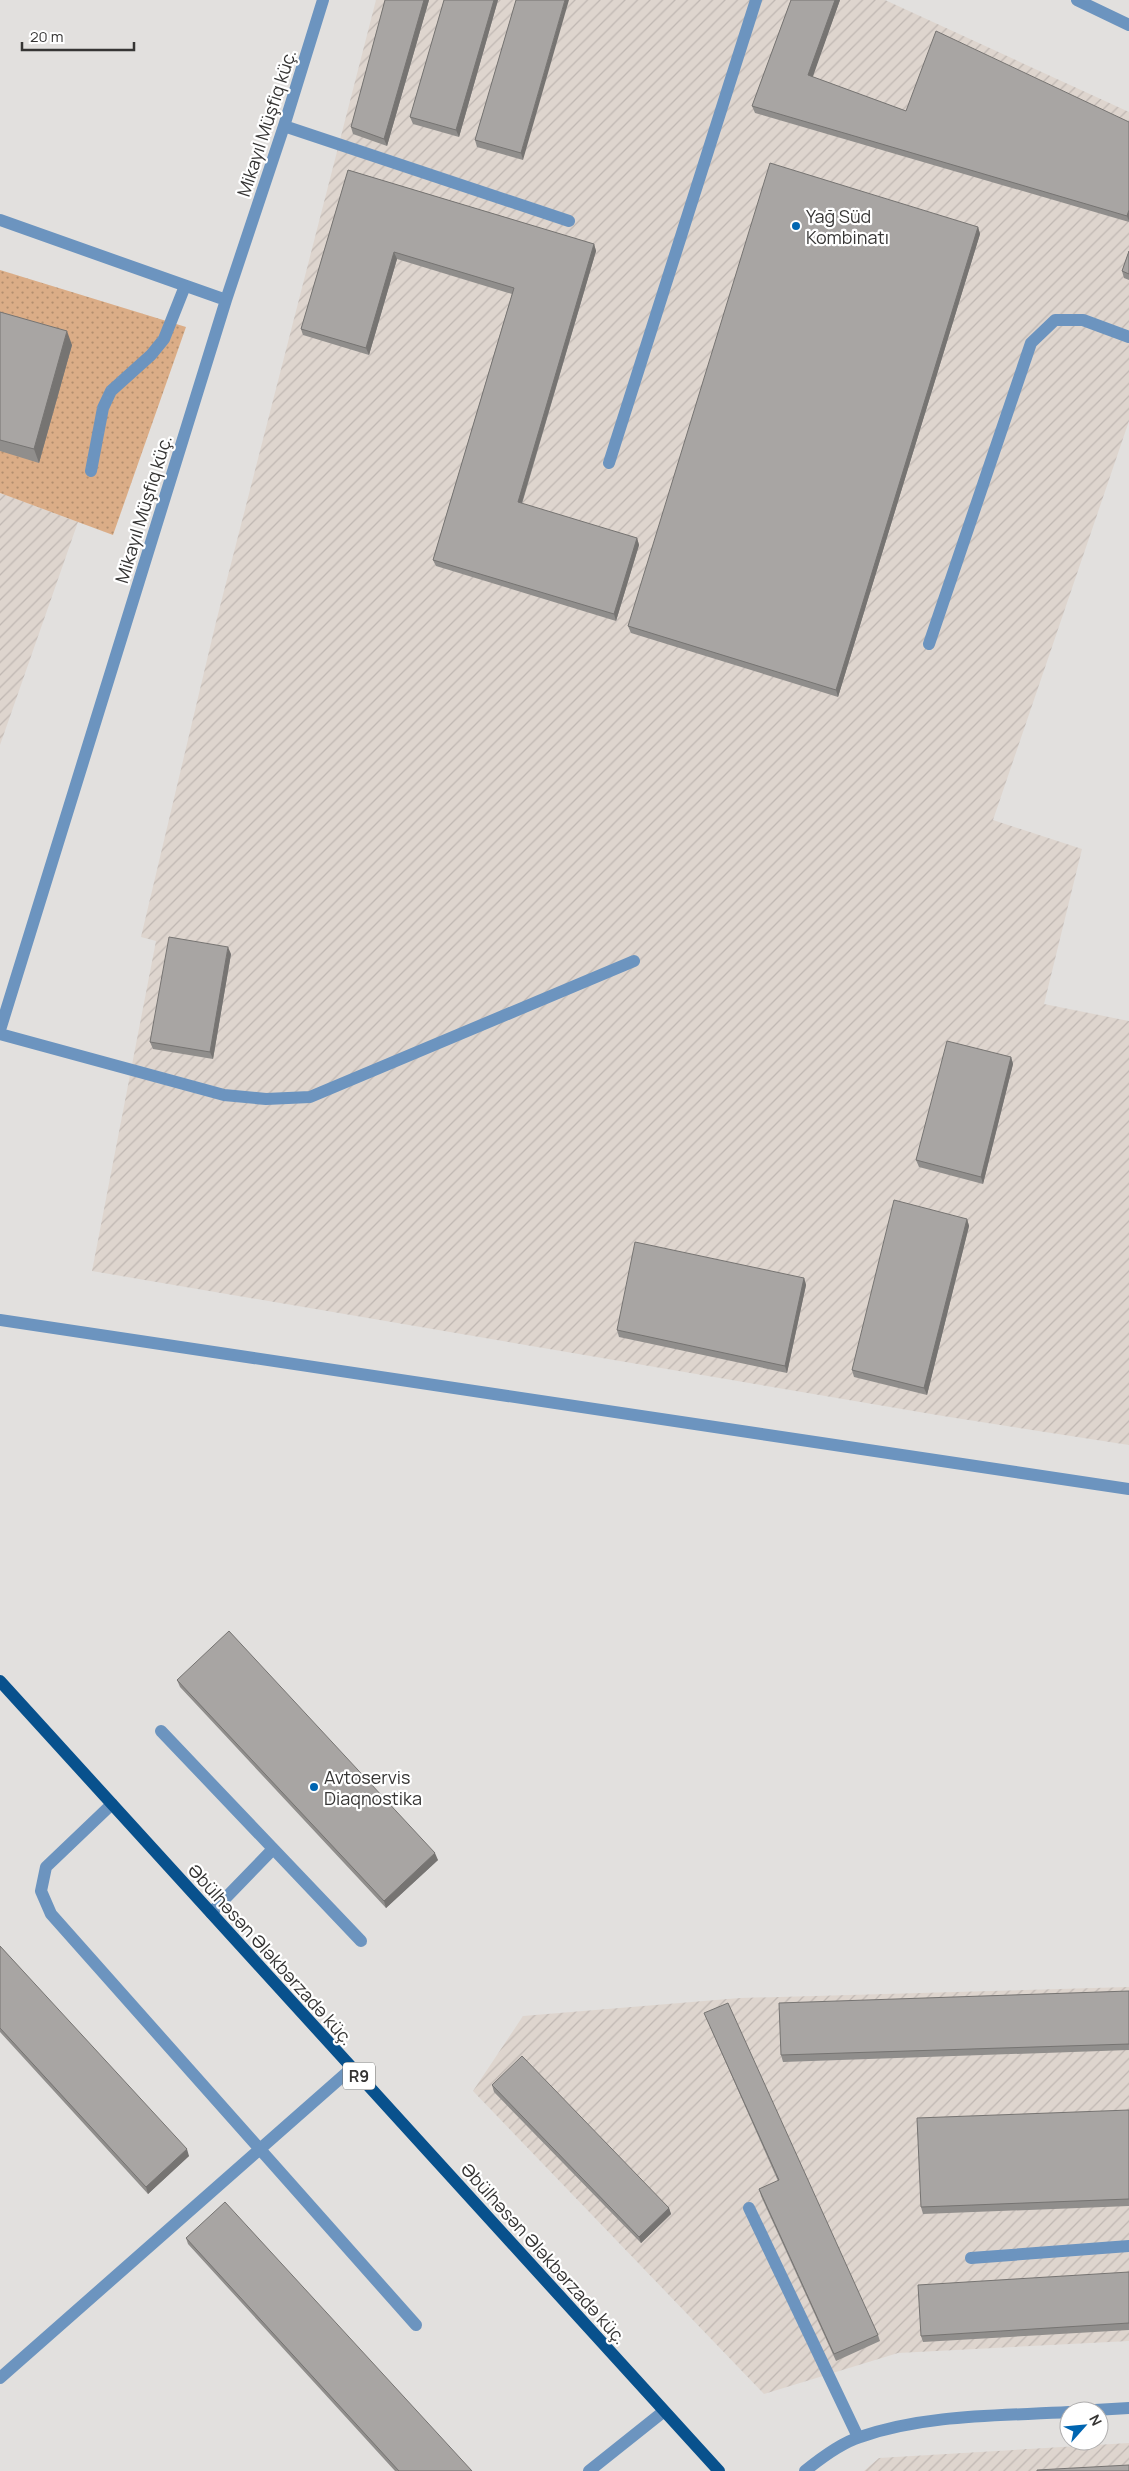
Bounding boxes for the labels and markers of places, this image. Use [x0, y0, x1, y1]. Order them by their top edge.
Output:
place label: Yağ Süd Kombinatı [806, 204, 889, 249]
marker: Yağ Süd Kombinatı [790, 220, 802, 232]
place label: Avtoservis Diaqnostika [324, 1765, 422, 1810]
marker: Avtoservis Diaqnostika [308, 1781, 320, 1793]

